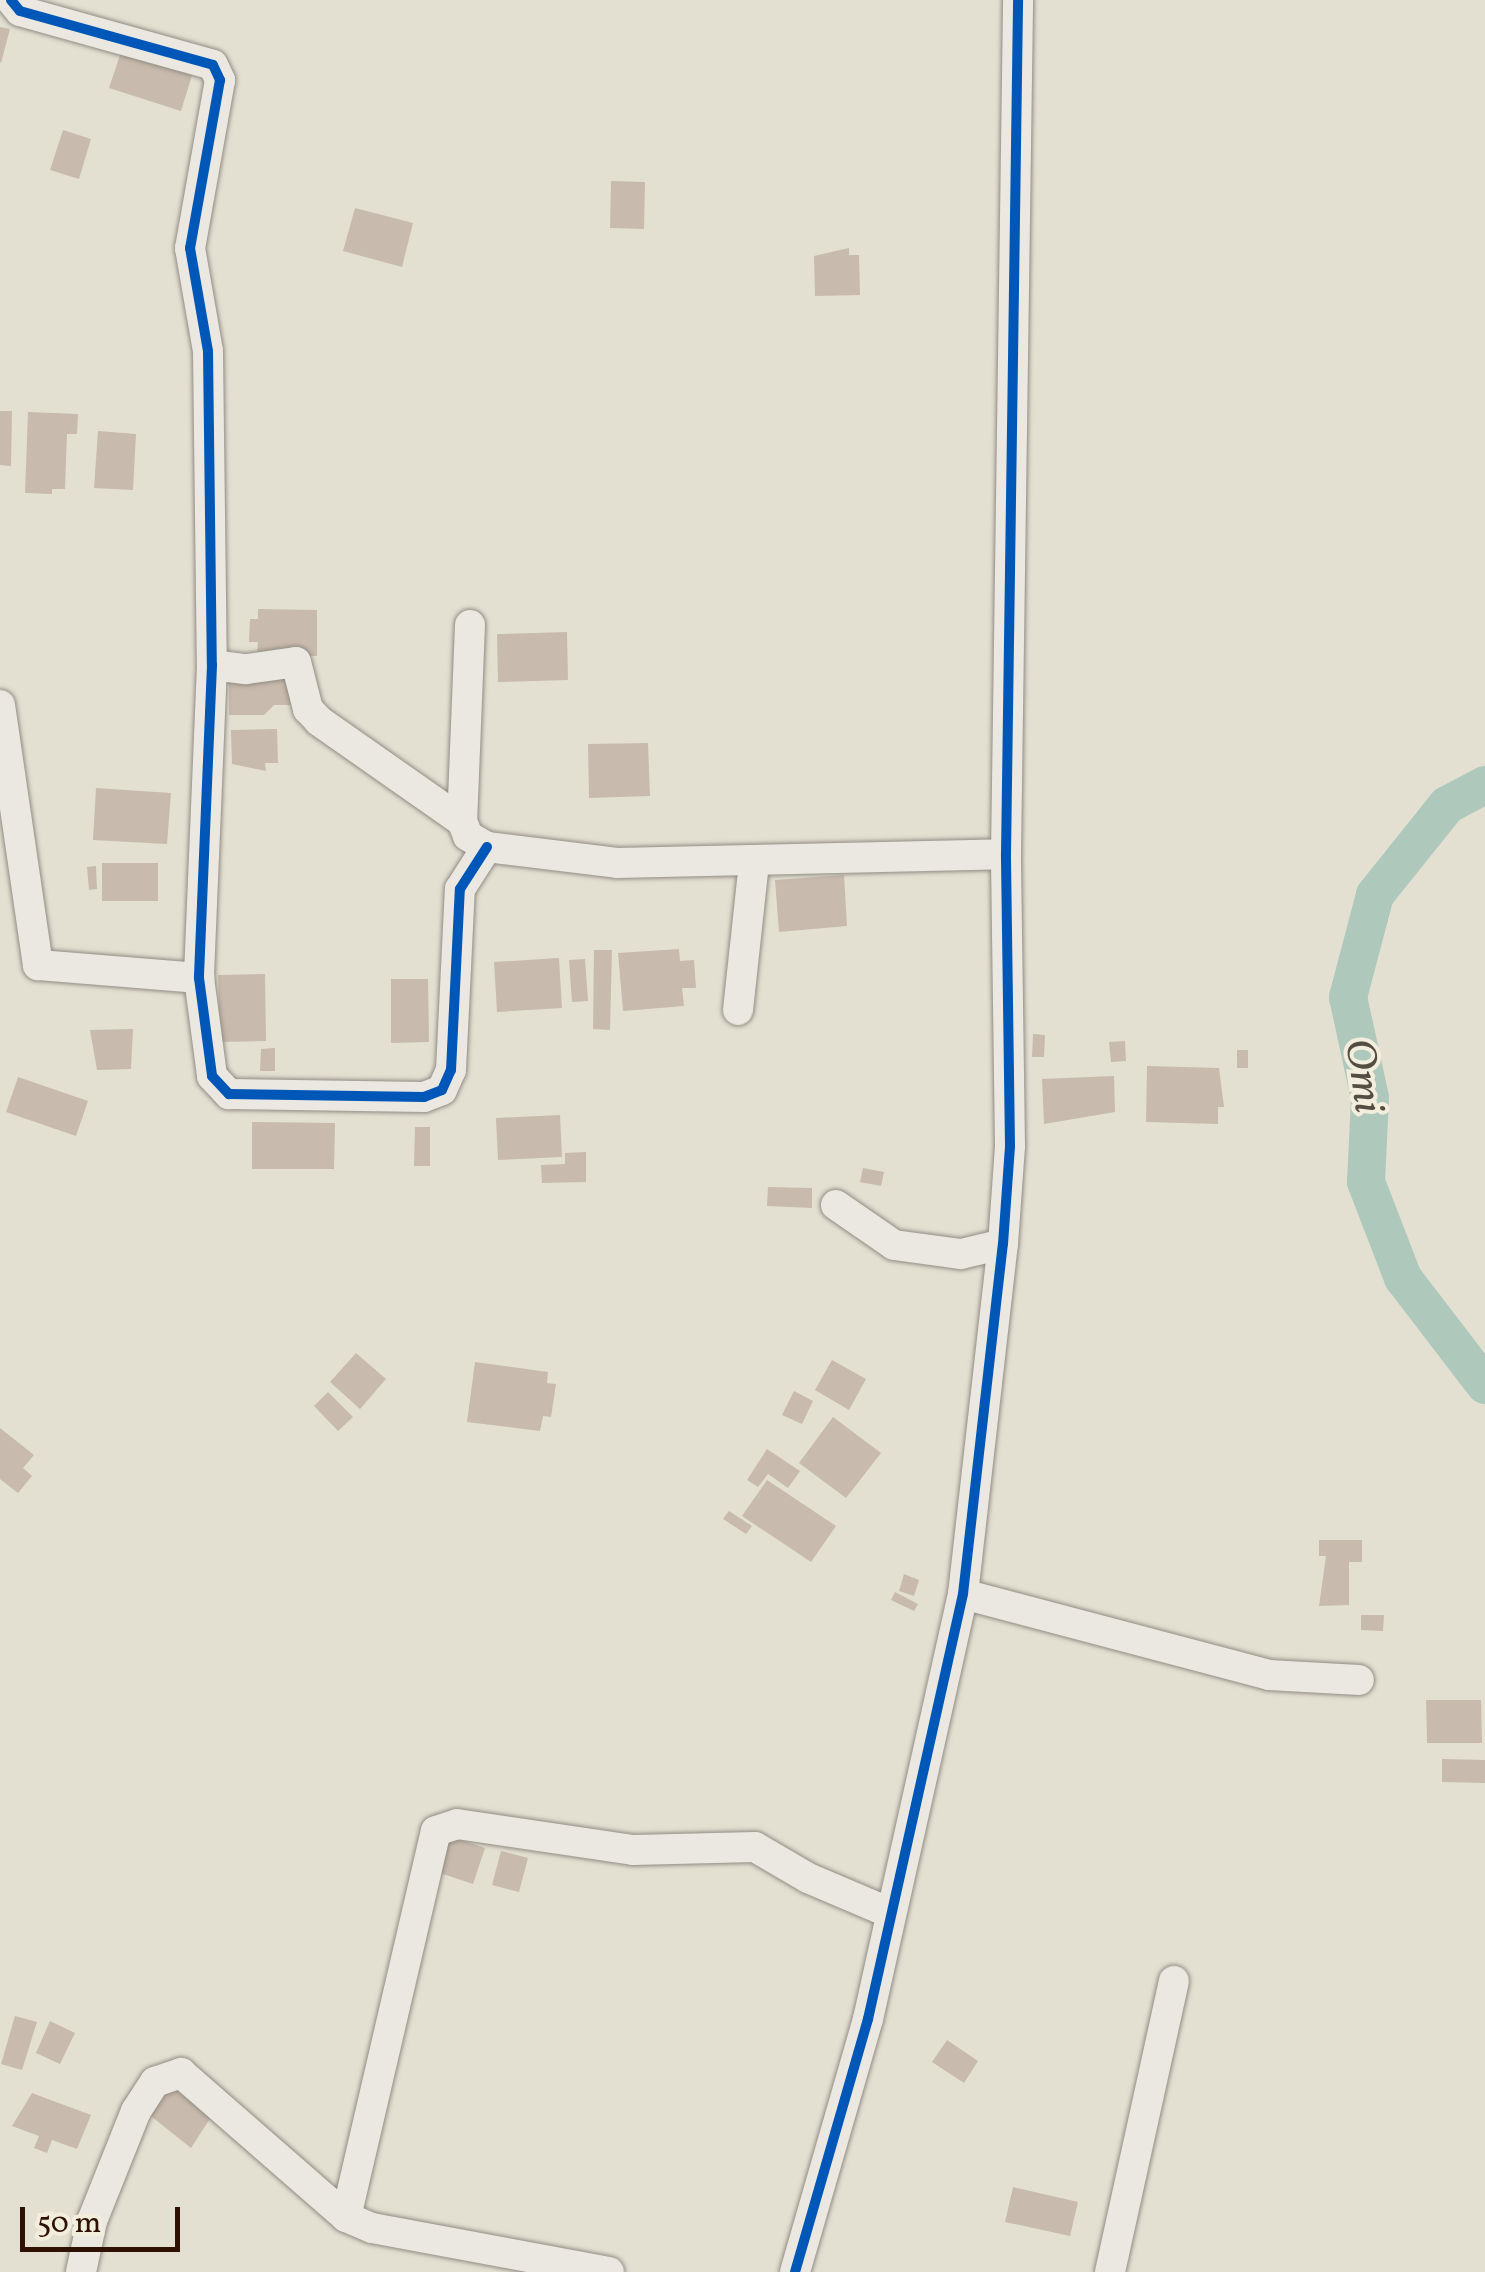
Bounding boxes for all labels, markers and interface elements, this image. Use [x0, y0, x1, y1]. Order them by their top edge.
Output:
water label: Omi [1331, 1036, 1391, 1116]
scale bar [25, 2187, 185, 2249]
text: 50 m [37, 2203, 101, 2245]

